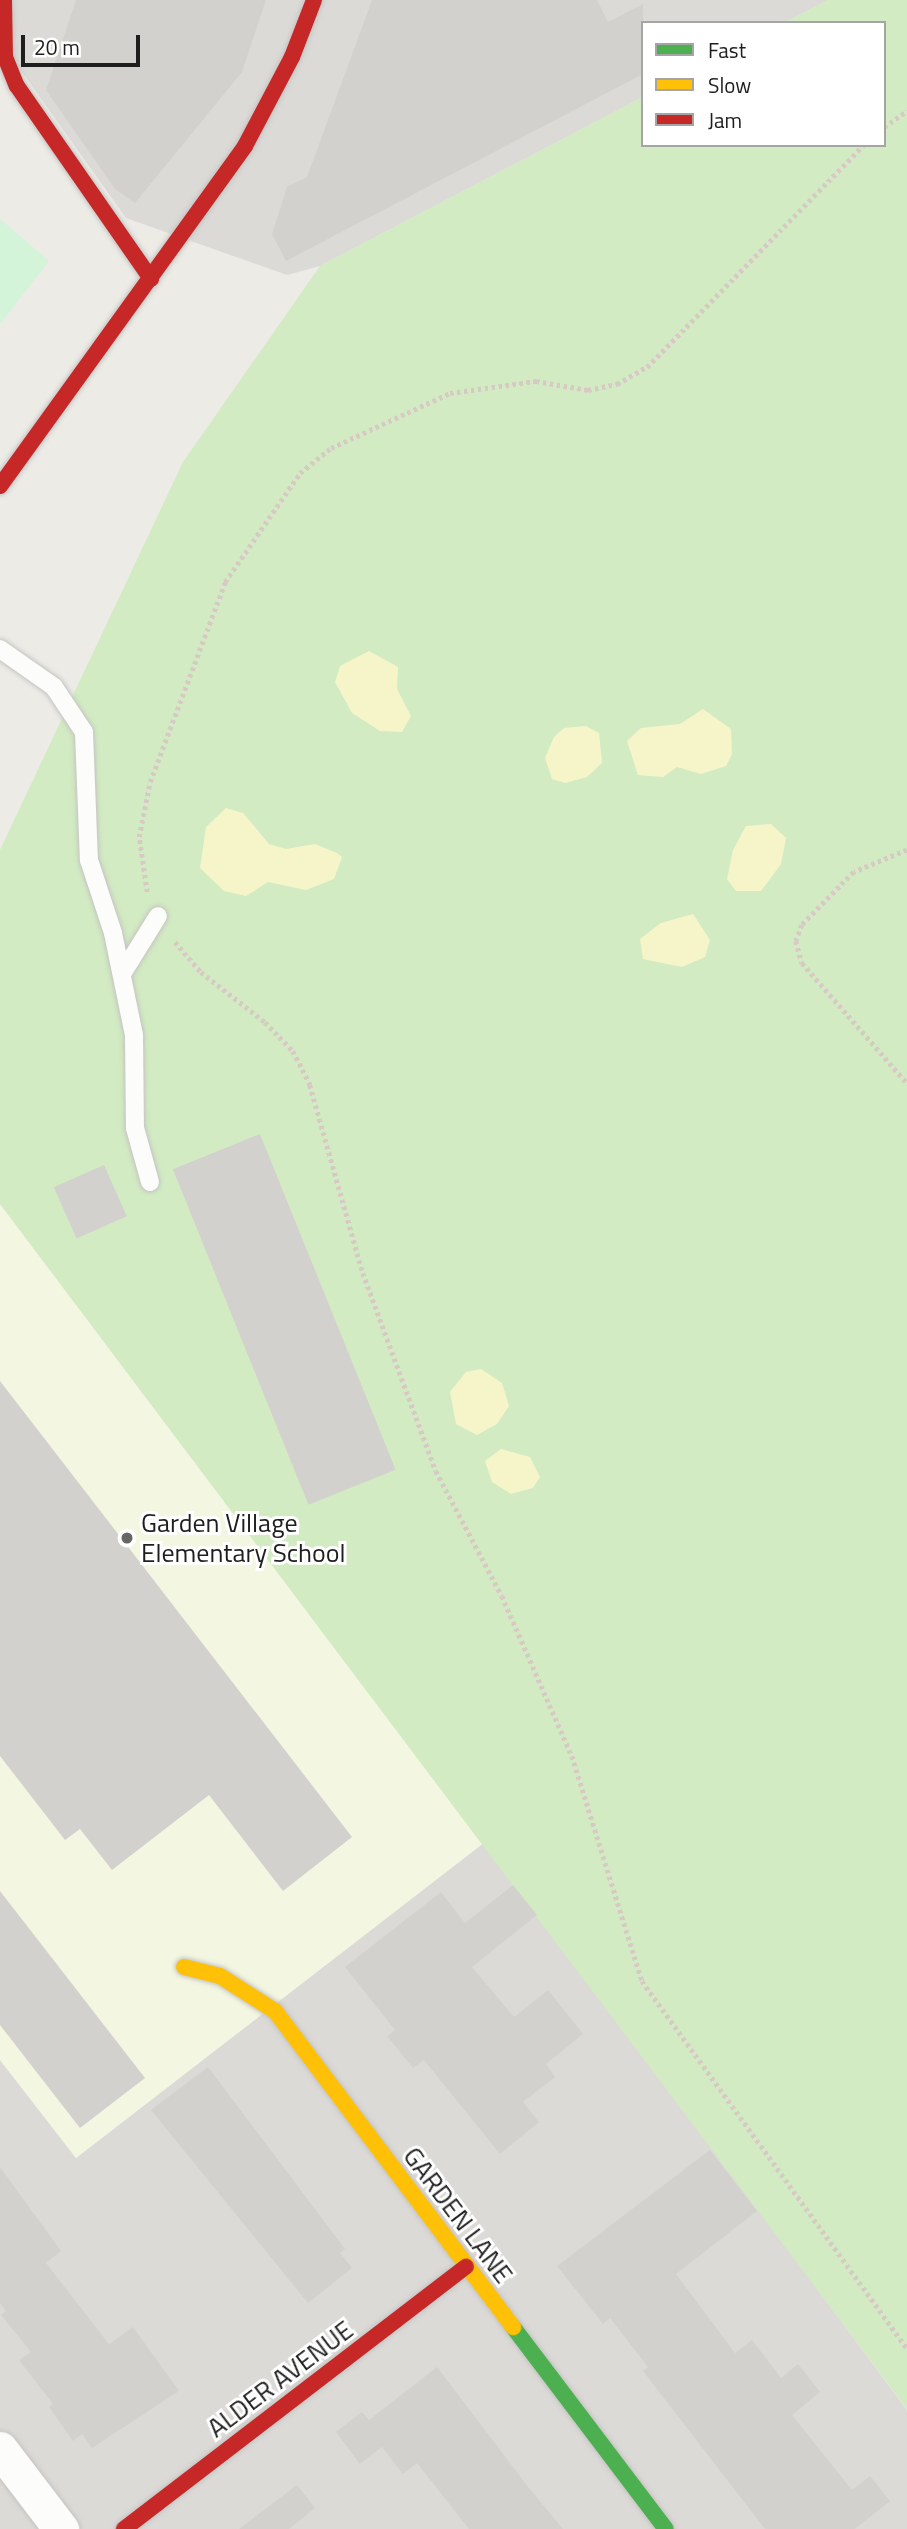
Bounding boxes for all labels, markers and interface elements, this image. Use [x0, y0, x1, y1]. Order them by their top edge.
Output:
scale bar [24, 21, 144, 65]
legend [641, 21, 886, 147]
text: 20 m [34, 31, 80, 63]
text: Fast [708, 34, 746, 66]
text: Slow [708, 69, 751, 101]
text: Jam [708, 104, 742, 136]
place label: Garden Village Elementary School [141, 1507, 346, 1568]
marker: Garden Village Elementary School [119, 1530, 135, 1546]
street label: GARDEN LANE [397, 2141, 519, 2289]
street label: ALDER AVENUE [201, 2314, 359, 2444]

